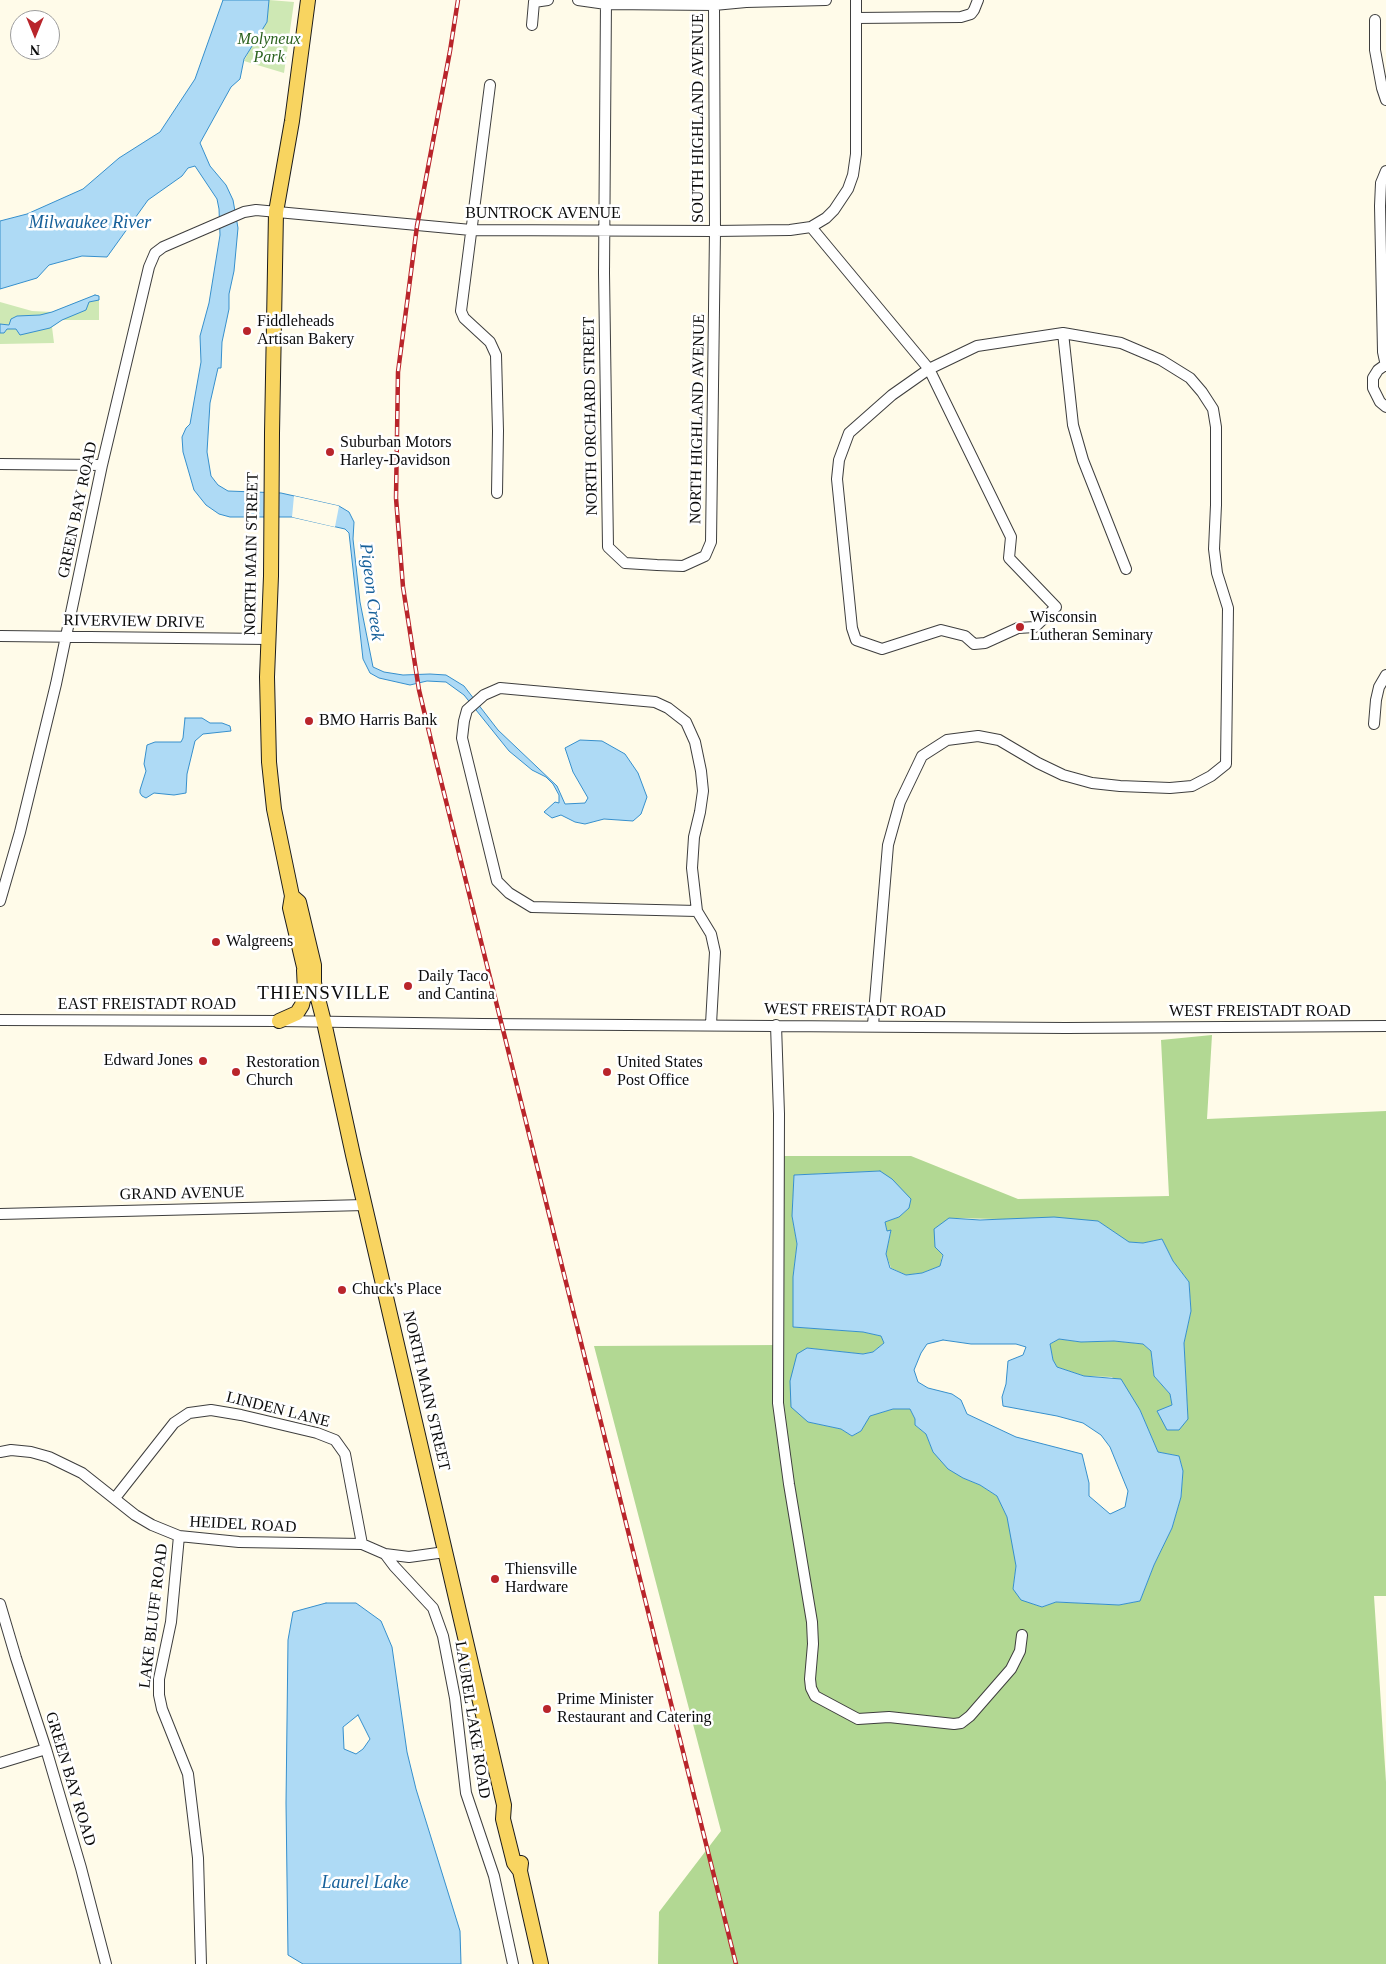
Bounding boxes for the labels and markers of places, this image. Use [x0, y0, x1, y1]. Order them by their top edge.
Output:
place label: Fiddleheads Artisan Bakery [257, 312, 354, 350]
marker: Fiddleheads Artisan Bakery [241, 325, 253, 337]
place label: Suburban Motors Harley-Davidson [340, 433, 452, 471]
marker: Suburban Motors Harley-Davidson [324, 446, 336, 458]
place label: Wisconsin Lutheran Seminary [1030, 608, 1153, 646]
marker: Wisconsin Lutheran Seminary [1014, 621, 1026, 633]
place label: BMO Harris Bank [319, 711, 437, 731]
marker: BMO Harris Bank [303, 715, 315, 727]
place label: Walgreens [226, 932, 293, 952]
marker: Walgreens [210, 936, 222, 948]
place label: Daily Taco and Cantina [418, 967, 495, 1005]
marker: Daily Taco and Cantina [402, 980, 414, 992]
place label: Edward Jones [104, 1051, 193, 1071]
place label: Restoration Church [246, 1053, 320, 1091]
place label: United States Post Office [617, 1053, 703, 1091]
marker: Edward Jones [197, 1055, 209, 1067]
marker: Restoration Church [230, 1066, 242, 1078]
marker: United States Post Office [601, 1066, 613, 1078]
place label: Chuck's Place [352, 1280, 442, 1300]
marker: Chuck's Place [336, 1284, 348, 1296]
place label: Thiensville Hardware [505, 1560, 577, 1598]
marker: Thiensville Hardware [489, 1573, 501, 1585]
place label: Prime Minister Restaurant and Catering [557, 1690, 712, 1728]
marker: Prime Minister Restaurant and Catering [541, 1703, 553, 1715]

